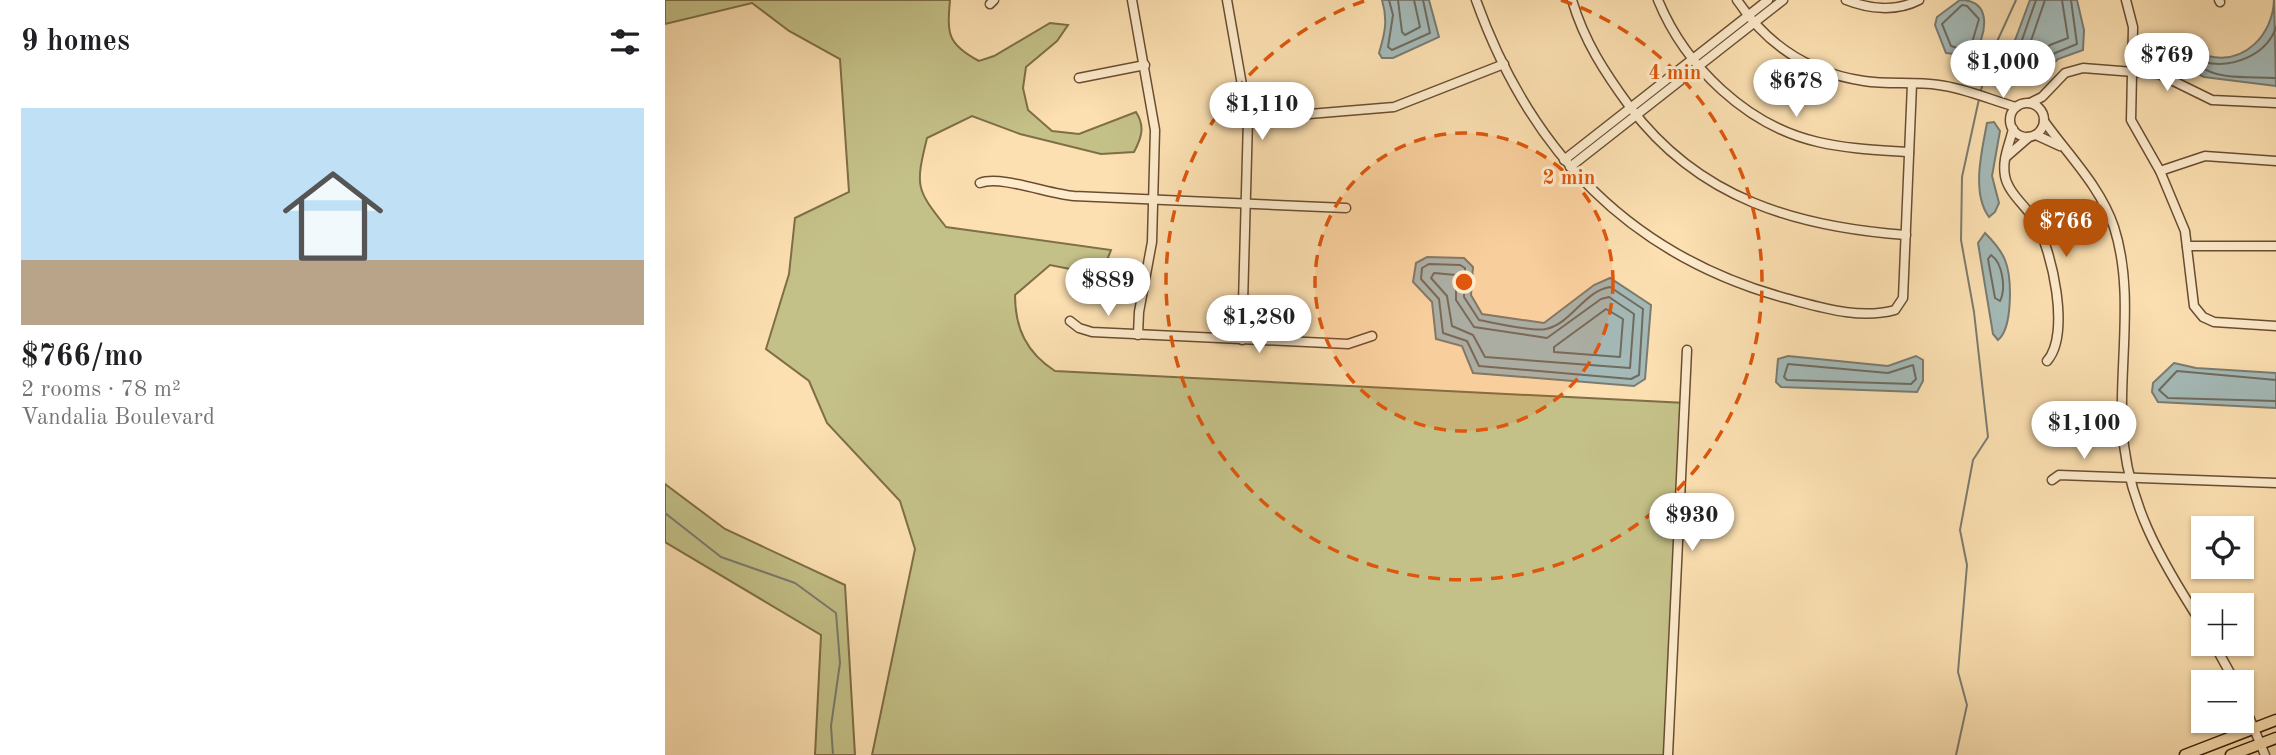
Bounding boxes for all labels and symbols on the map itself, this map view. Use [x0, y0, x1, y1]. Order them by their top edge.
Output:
pin: $769 [2126, 34, 2208, 93]
pin: $1,000 [1946, 41, 2060, 100]
pin: $678 [1755, 60, 1837, 119]
text: 4 min [1649, 63, 1701, 84]
pin: $1,110 [1205, 82, 1319, 142]
text: 2 min [1543, 168, 1595, 189]
pin: $766 [2025, 200, 2107, 259]
pin: $889 [1067, 258, 1149, 318]
centre of rings [1452, 270, 1476, 294]
pin: $1,280 [1202, 296, 1316, 355]
pin: $1,100 [2027, 402, 2141, 461]
pin: $930 [1651, 494, 1733, 553]

